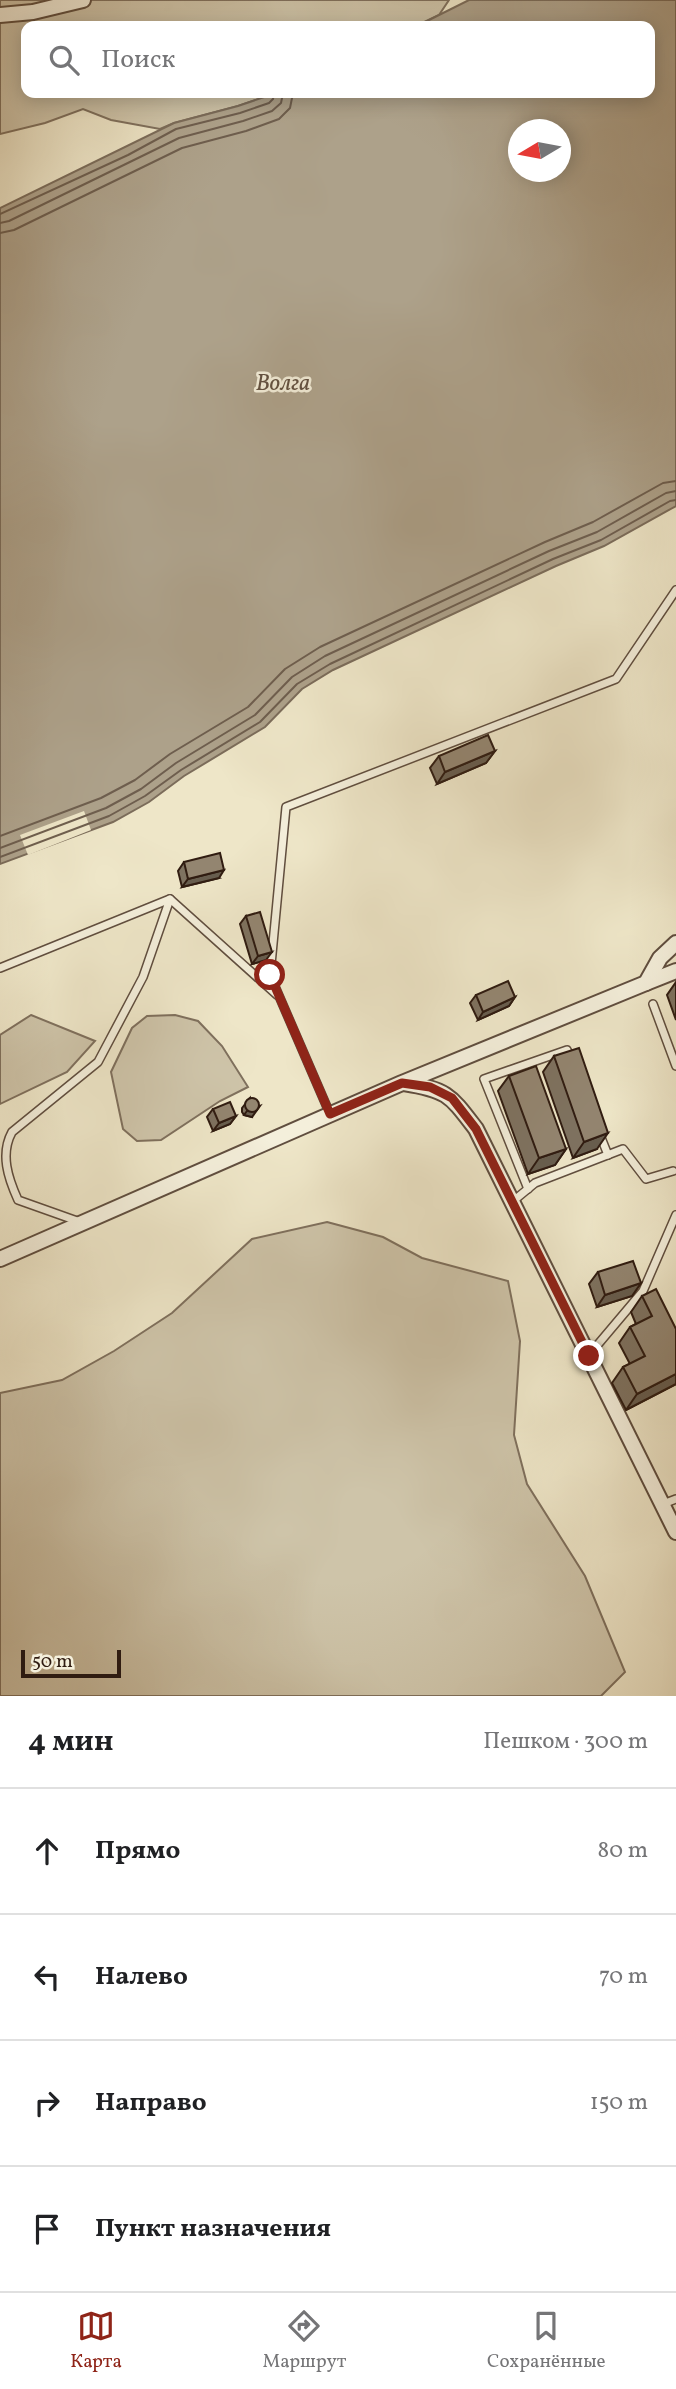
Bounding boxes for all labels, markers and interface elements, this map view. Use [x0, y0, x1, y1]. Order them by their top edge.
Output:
search box [21, 21, 655, 98]
icon: search [45, 41, 83, 79]
text: Поиск [101, 42, 175, 78]
north arrow [508, 119, 571, 182]
water label: Волга [256, 368, 310, 400]
route start [254, 959, 285, 990]
route end [573, 1340, 604, 1371]
scale bar [21, 1647, 121, 1679]
text: 50 m [32, 1649, 73, 1675]
text: 4 мин [28, 1721, 113, 1763]
text: Пешком · 300 m [483, 1726, 648, 1758]
icon: ahead [28, 1832, 66, 1870]
text: Прямо [95, 1833, 180, 1869]
text: 80 m [598, 1835, 648, 1867]
icon: left [28, 1958, 66, 1996]
text: Налево [95, 1959, 188, 1995]
text: 70 m [599, 1961, 648, 1993]
icon: right [28, 2084, 66, 2122]
text: Направо [95, 2085, 207, 2121]
text: 150 m [590, 2087, 648, 2119]
icon: arrive [28, 2210, 66, 2248]
text: Пункт назначения [95, 2211, 331, 2247]
tab: Карта [70, 2307, 122, 2375]
tab: Маршрут [263, 2307, 346, 2375]
tab: Сохранённые [487, 2307, 606, 2375]

